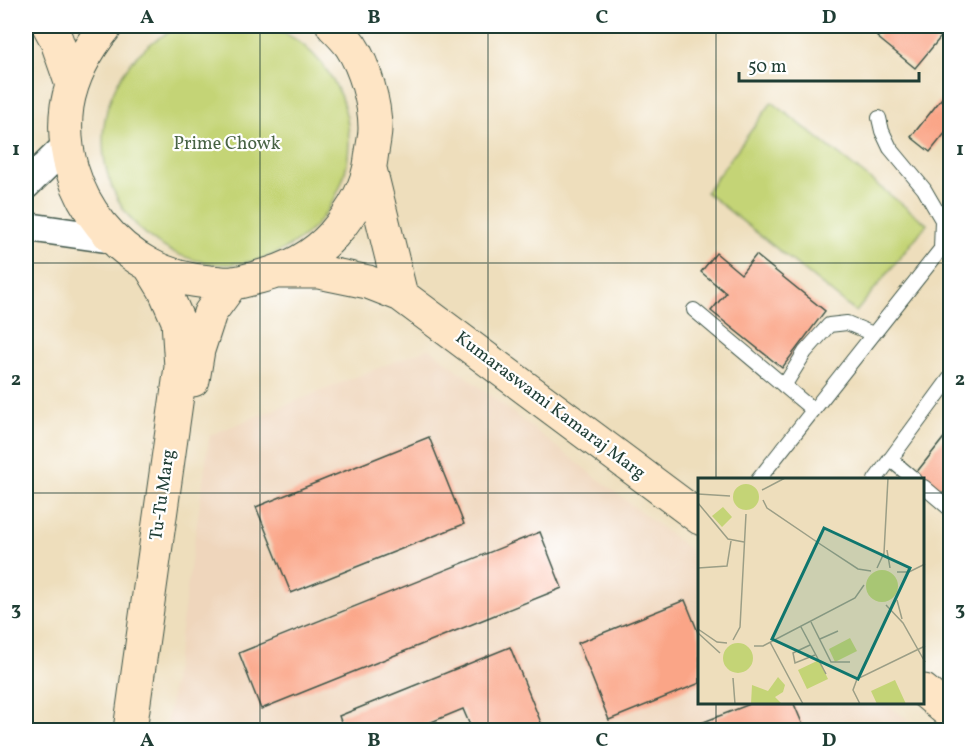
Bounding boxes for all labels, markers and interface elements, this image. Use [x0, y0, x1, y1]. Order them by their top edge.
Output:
text: A [140, 4, 154, 32]
text: B [367, 4, 381, 32]
text: C [596, 4, 609, 32]
text: D [822, 4, 836, 32]
scale bar [739, 45, 919, 83]
text: 50 m [748, 55, 787, 80]
park label: Prime Chowk [173, 132, 281, 157]
text: 1 [12, 136, 20, 164]
text: 1 [956, 136, 964, 164]
street label: Kumaraswami Kamaraj Marg [450, 326, 650, 486]
text: 2 [11, 366, 21, 394]
text: 2 [955, 366, 965, 394]
street label: Tu-Tu Marg [144, 448, 182, 542]
inset map [698, 478, 925, 705]
text: 3 [11, 596, 21, 624]
text: 3 [955, 596, 965, 624]
text: A [140, 727, 154, 755]
text: B [367, 727, 381, 755]
text: C [596, 727, 609, 755]
text: D [822, 727, 836, 755]

